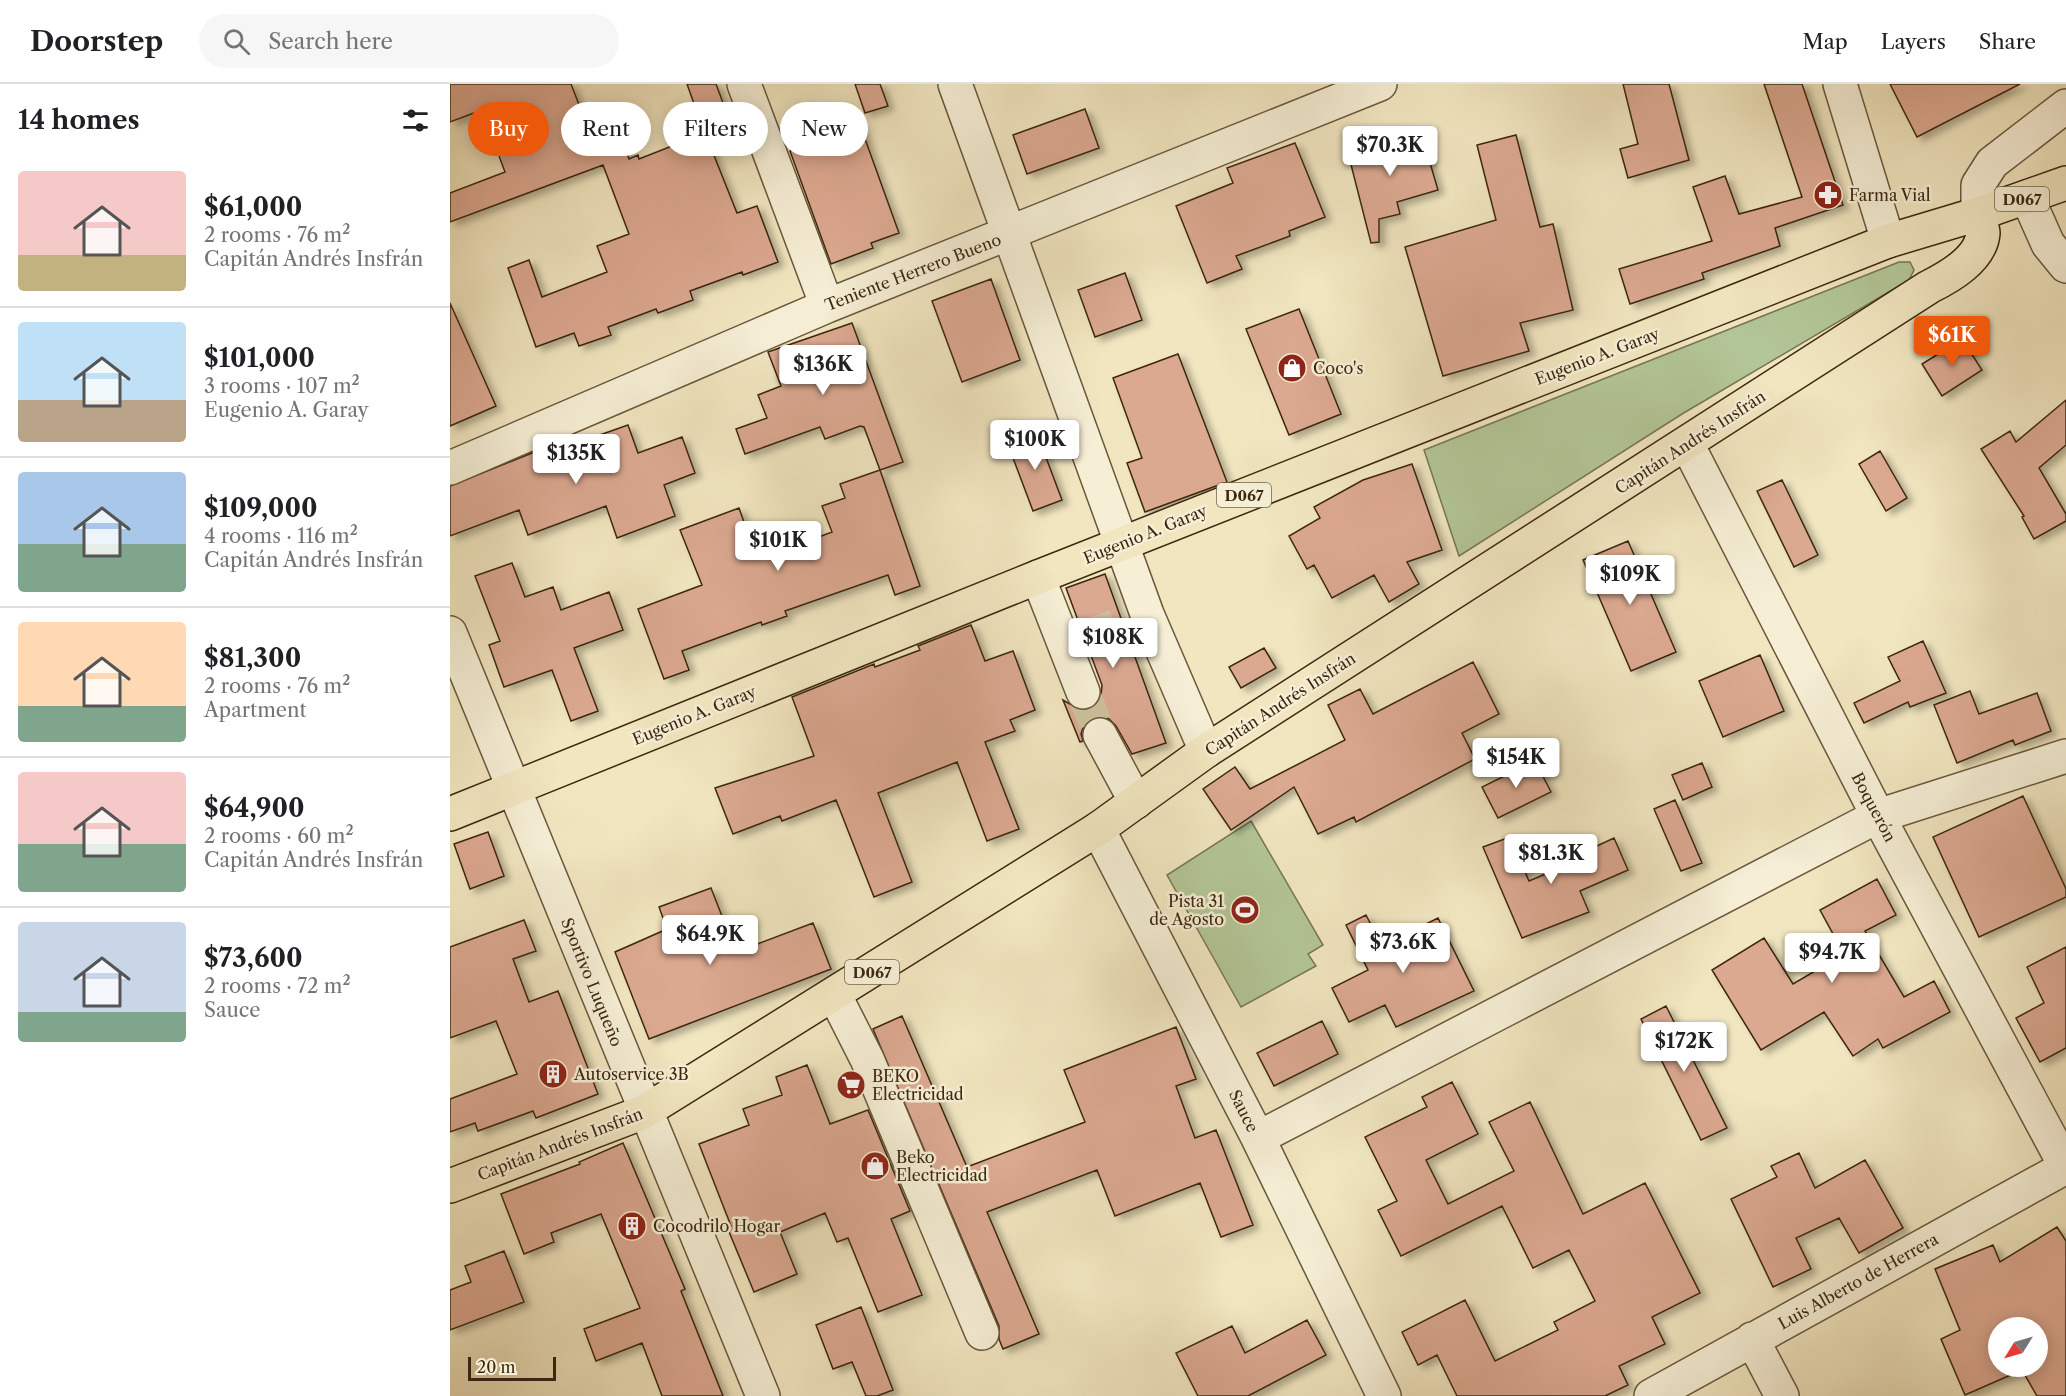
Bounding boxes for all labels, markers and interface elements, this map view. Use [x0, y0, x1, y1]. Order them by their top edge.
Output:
search box [199, 14, 619, 68]
text: Doorstep [30, 24, 163, 58]
icon: search [220, 25, 253, 58]
text: Search here [268, 28, 393, 55]
text: Map [1803, 29, 1848, 54]
text: Layers [1881, 29, 1946, 54]
text: Share [1979, 29, 2036, 54]
chip: Buy [468, 102, 549, 156]
chip: Rent [561, 102, 651, 156]
chip: Filters [663, 102, 768, 156]
chip: New [780, 102, 868, 156]
text: 14 homes [18, 104, 140, 136]
icon: filters [399, 104, 432, 137]
pin: $70.3K [1341, 126, 1439, 177]
text: $70.3K [1357, 133, 1423, 157]
pharmacy icon: Farma Vial [1812, 179, 1844, 211]
place label: Farma Vial [1849, 185, 1931, 205]
road number: D067 [1995, 187, 2049, 211]
text: $61,000 [204, 191, 302, 223]
icon: home [66, 195, 138, 267]
text: 2 rooms · 76 m² [204, 223, 350, 247]
street label: Teniente Herrero Bueno [822, 229, 1004, 315]
text: Capitán Andrés Insfrán [204, 247, 423, 271]
pin: $61K [1916, 316, 1988, 367]
street label: Eugenio A. Garay [1532, 323, 1663, 389]
text: $61K [1928, 323, 1976, 347]
text: $101,000 [204, 342, 315, 374]
pin: $136K [781, 345, 865, 396]
icon: home [66, 346, 138, 418]
text: $136K [793, 352, 853, 376]
shop icon: Coco's [1276, 352, 1308, 384]
place label: Coco's [1313, 358, 1363, 378]
text: 3 rooms · 107 m² [204, 374, 360, 398]
street label: Capitán Andrés Insfrán [1611, 386, 1769, 498]
text: Eugenio A. Garay [204, 398, 369, 422]
pin: $100K [993, 420, 1077, 471]
text: $100K [1004, 427, 1066, 451]
pin: $135K [534, 434, 618, 485]
text: $135K [547, 441, 605, 465]
road number: D067 [1217, 483, 1271, 507]
text: $109,000 [204, 492, 318, 524]
icon: home [66, 496, 138, 568]
street label: Eugenio A. Garay [1080, 500, 1211, 568]
pin: $101K [736, 521, 820, 572]
text: 4 rooms · 116 m² [204, 524, 358, 548]
text: $101K [749, 528, 807, 552]
text: Capitán Andrés Insfrán [204, 548, 423, 572]
pin: $109K [1588, 555, 1672, 606]
text: $109K [1600, 562, 1660, 586]
pin: $108K [1071, 618, 1155, 669]
text: $108K [1082, 625, 1144, 649]
text: $81,300 [204, 642, 301, 674]
icon: home [66, 646, 138, 718]
street label: Capitán Andrés Insfrán [1201, 648, 1359, 760]
text: 2 rooms · 76 m² [204, 674, 350, 698]
street label: Eugenio A. Garay [629, 681, 760, 749]
text: Apartment [204, 698, 307, 722]
pin: $154K [1474, 738, 1558, 789]
text: $154K [1486, 745, 1546, 769]
street label: Boquerón [1847, 769, 1901, 845]
text: $64,900 [204, 792, 305, 824]
icon: home [66, 796, 138, 868]
text: 2 rooms · 60 m² [204, 824, 354, 848]
pin: $81.3K [1502, 834, 1600, 885]
text: $81.3K [1518, 841, 1584, 865]
text: Capitán Andrés Insfrán [204, 848, 423, 872]
place label: Pista 31 de Agosto [1149, 891, 1224, 929]
sports icon: Pista 31 de Agosto [1229, 894, 1261, 926]
street label: Sportivo Luqueño [557, 915, 627, 1049]
pin: $64.9K [661, 915, 759, 966]
text: $64.9K [676, 922, 744, 946]
pin: $73.6K [1354, 923, 1452, 974]
text: $73.6K [1370, 930, 1436, 954]
pin: $94.7K [1783, 933, 1881, 984]
text: $94.7K [1799, 940, 1865, 964]
text: $73,600 [204, 942, 303, 974]
icon: home [66, 946, 138, 1018]
road number: D067 [845, 960, 899, 984]
text: 2 rooms · 72 m² [204, 974, 351, 998]
text: Sauce [204, 998, 260, 1022]
pin: $172K [1642, 1022, 1726, 1073]
text: $172K [1655, 1029, 1713, 1053]
building icon: Autoservice 3B [537, 1058, 569, 1090]
place label: Autoservice 3B [573, 1064, 689, 1084]
place label: BEKO Electricidad [872, 1066, 964, 1104]
supermarket icon: BEKO Electricidad [835, 1069, 867, 1101]
street label: Sauce [1225, 1086, 1263, 1136]
street label: Capitán Andrés Insfrán [475, 1103, 645, 1185]
place label: Beko Electricidad [896, 1147, 988, 1185]
shop icon: Beko Electricidad [859, 1150, 891, 1182]
building icon: Cocodrilo Hogar [616, 1210, 648, 1242]
place label: Cocodrilo Hogar [653, 1216, 780, 1236]
street label: Luis Alberto de Herrera [1774, 1228, 1942, 1333]
north arrow [1988, 1317, 2048, 1377]
map controls [1988, 1317, 2048, 1377]
scale bar [468, 1354, 556, 1382]
text: 20 m [477, 1357, 516, 1377]

